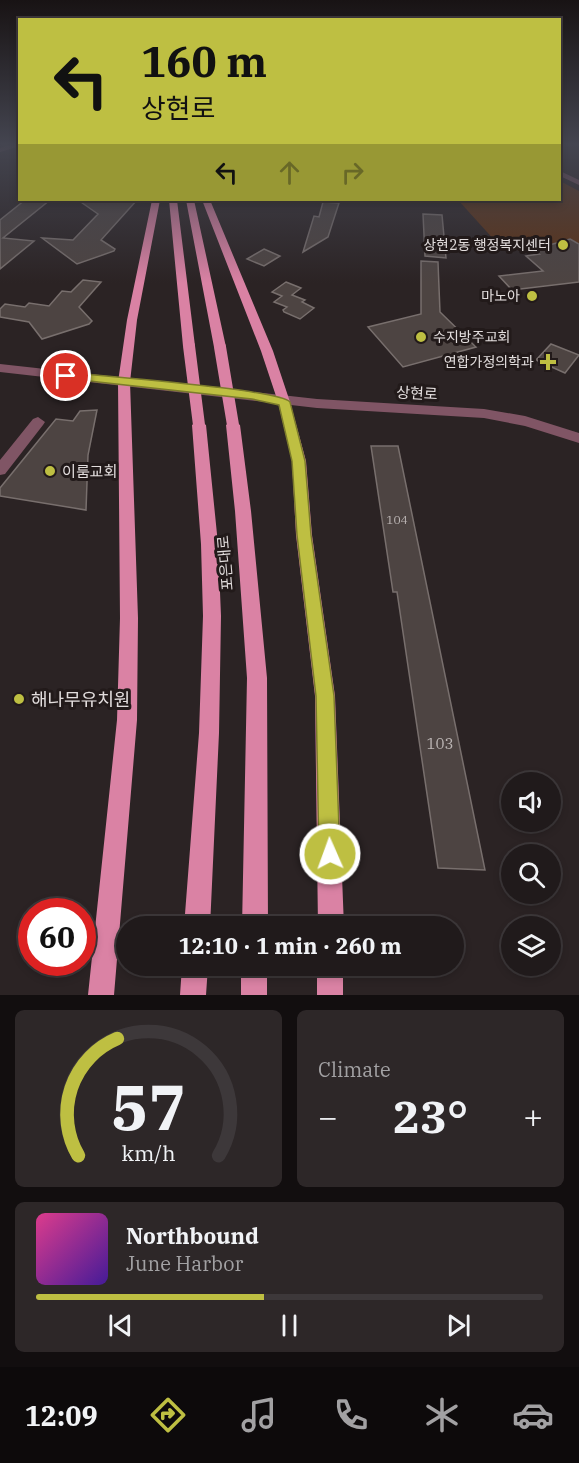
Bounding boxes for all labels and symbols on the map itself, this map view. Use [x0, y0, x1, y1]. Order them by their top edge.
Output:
place label: 상현2동 행정복지센터 [423, 236, 551, 254]
marker: 상현2동 행정복지센터 [556, 238, 570, 252]
place label: 마노아 [481, 287, 520, 305]
marker: 마노아 [525, 289, 539, 303]
place label: 수지방주교회 [433, 328, 510, 346]
marker: 수지방주교회 [414, 330, 428, 344]
pin [40, 350, 91, 401]
place label: 연합가정의학과 [444, 353, 534, 371]
marker: 연합가정의학과 [539, 353, 557, 371]
street label: 상현로 [396, 382, 438, 404]
place label: 이룸교회 [62, 462, 117, 481]
marker: 이룸교회 [43, 464, 57, 478]
house number: 104 [386, 512, 408, 527]
street label: 포은대로 [213, 535, 237, 591]
place label: 해나무유치원 [31, 688, 130, 711]
marker: 해나무유치원 [12, 692, 26, 706]
house number: 103 [426, 734, 454, 753]
position arrow [298, 822, 362, 886]
speed limit sign: 60 [18, 898, 96, 976]

